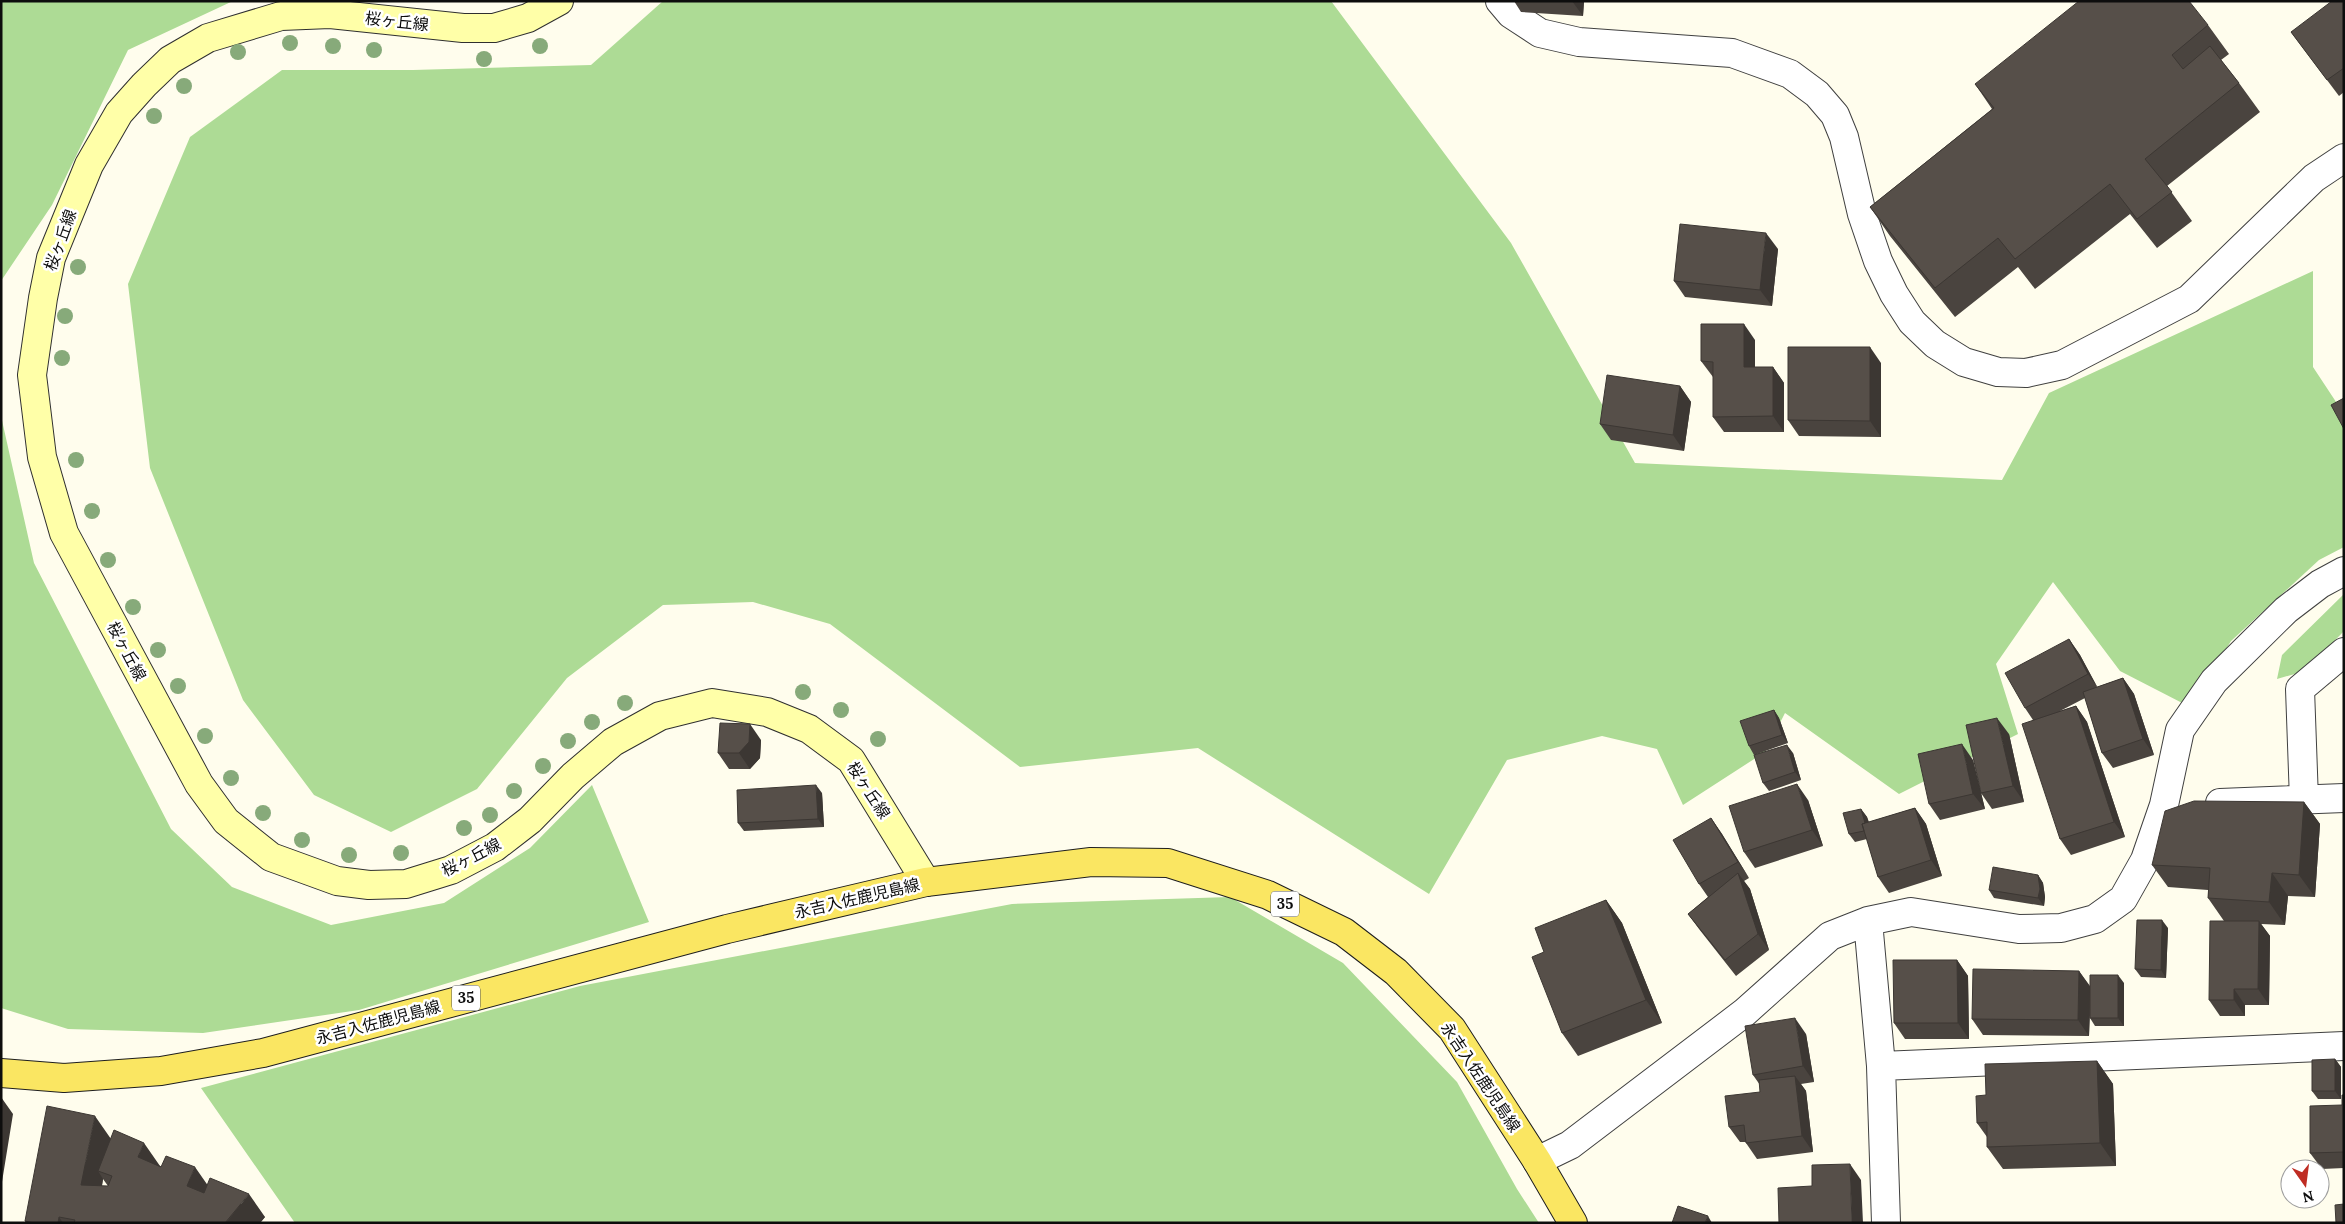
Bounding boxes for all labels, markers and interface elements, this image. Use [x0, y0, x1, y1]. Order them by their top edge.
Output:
street label: 桜ヶ丘線 [364, 8, 430, 34]
street label: 桜ヶ丘線 [40, 207, 80, 273]
street label: 桜ヶ丘線 [103, 618, 151, 684]
street label: 桜ヶ丘線 [843, 758, 895, 822]
street label: 桜ヶ丘線 [438, 834, 504, 880]
street label: 永吉入佐鹿児島線 [792, 874, 922, 922]
road number: 35 [1271, 892, 1299, 916]
road number: 35 [452, 986, 480, 1010]
street label: 永吉入佐鹿児島線 [314, 996, 442, 1048]
street label: 永吉入佐鹿児島線 [1437, 1018, 1525, 1136]
north arrow [2280, 1159, 2330, 1209]
text: N [2301, 1187, 2316, 1207]

